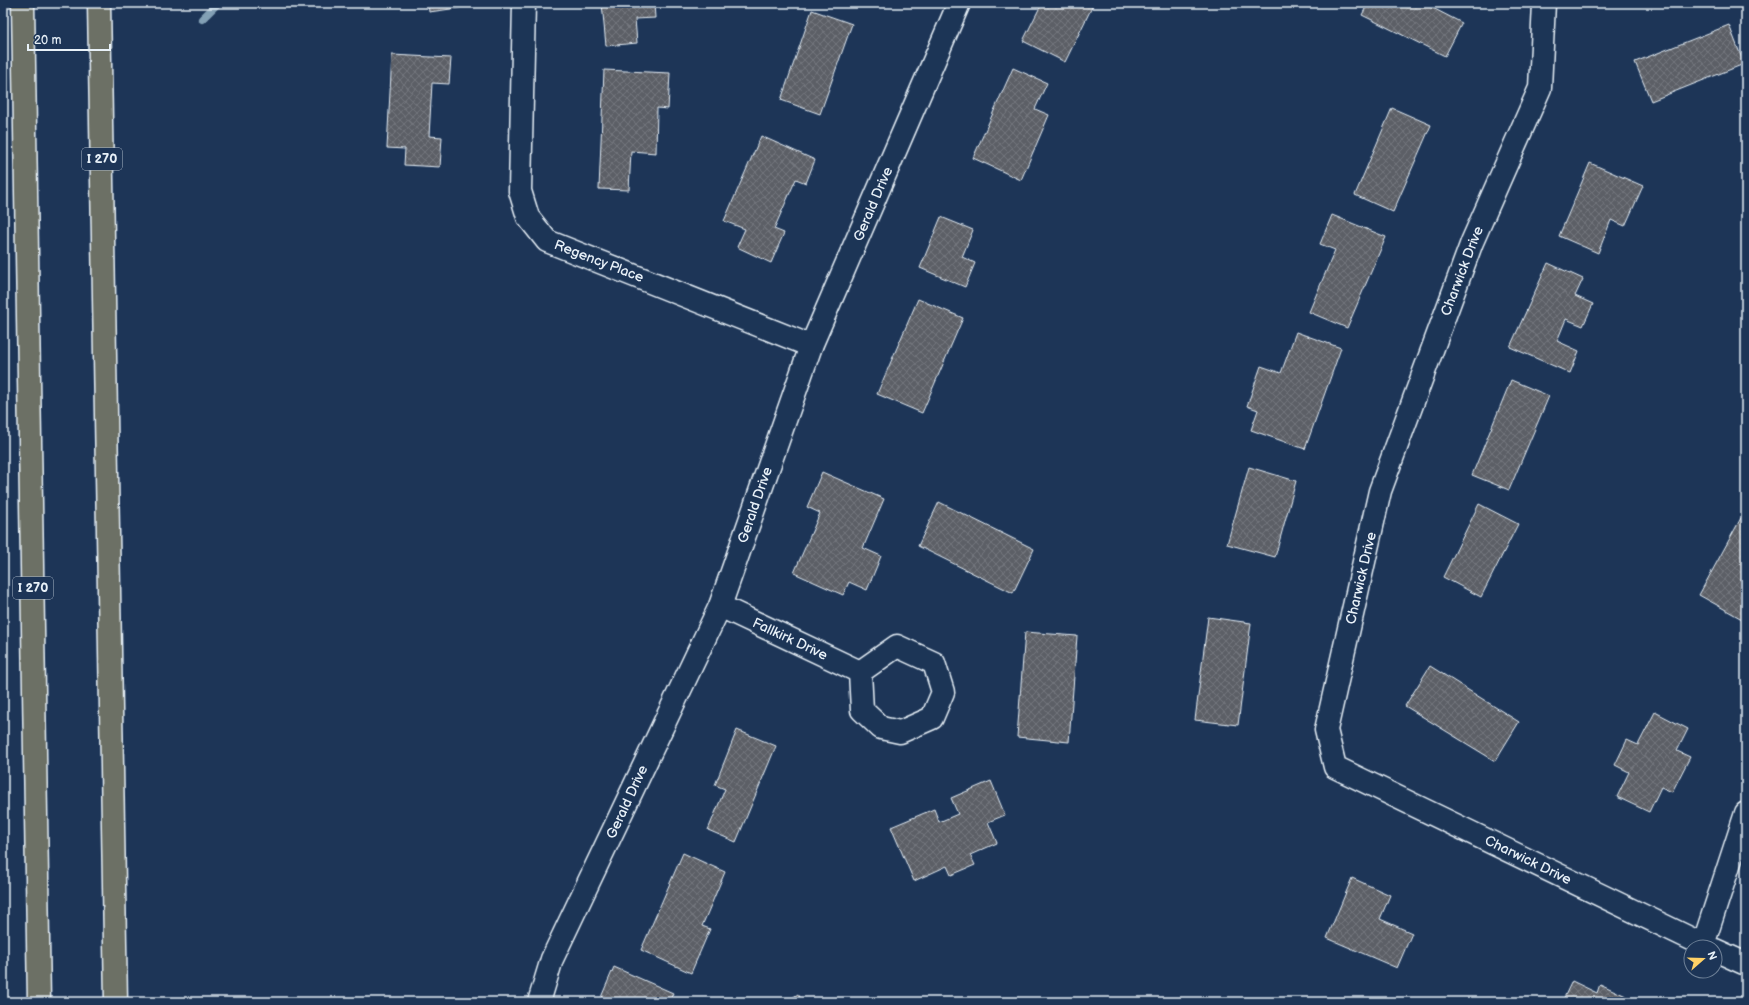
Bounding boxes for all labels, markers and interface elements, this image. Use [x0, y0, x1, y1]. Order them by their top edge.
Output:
scale bar [28, 26, 110, 52]
text: 20 m [34, 33, 61, 48]
road number: I 270 [82, 148, 122, 170]
street label: Gerald Drive [850, 164, 896, 244]
street label: Charwick Drive [1437, 224, 1487, 318]
street label: Regency Place [552, 236, 646, 286]
street label: Gerald Drive [734, 465, 776, 545]
street label: Charwick Drive [1342, 530, 1380, 626]
road number: I 270 [13, 577, 53, 599]
street label: Fallkirk Drive [750, 614, 830, 664]
street label: Gerald Drive [603, 762, 651, 842]
street label: Charwick Drive [1482, 832, 1574, 888]
north arrow [1683, 939, 1723, 979]
text: N [1704, 950, 1719, 962]

